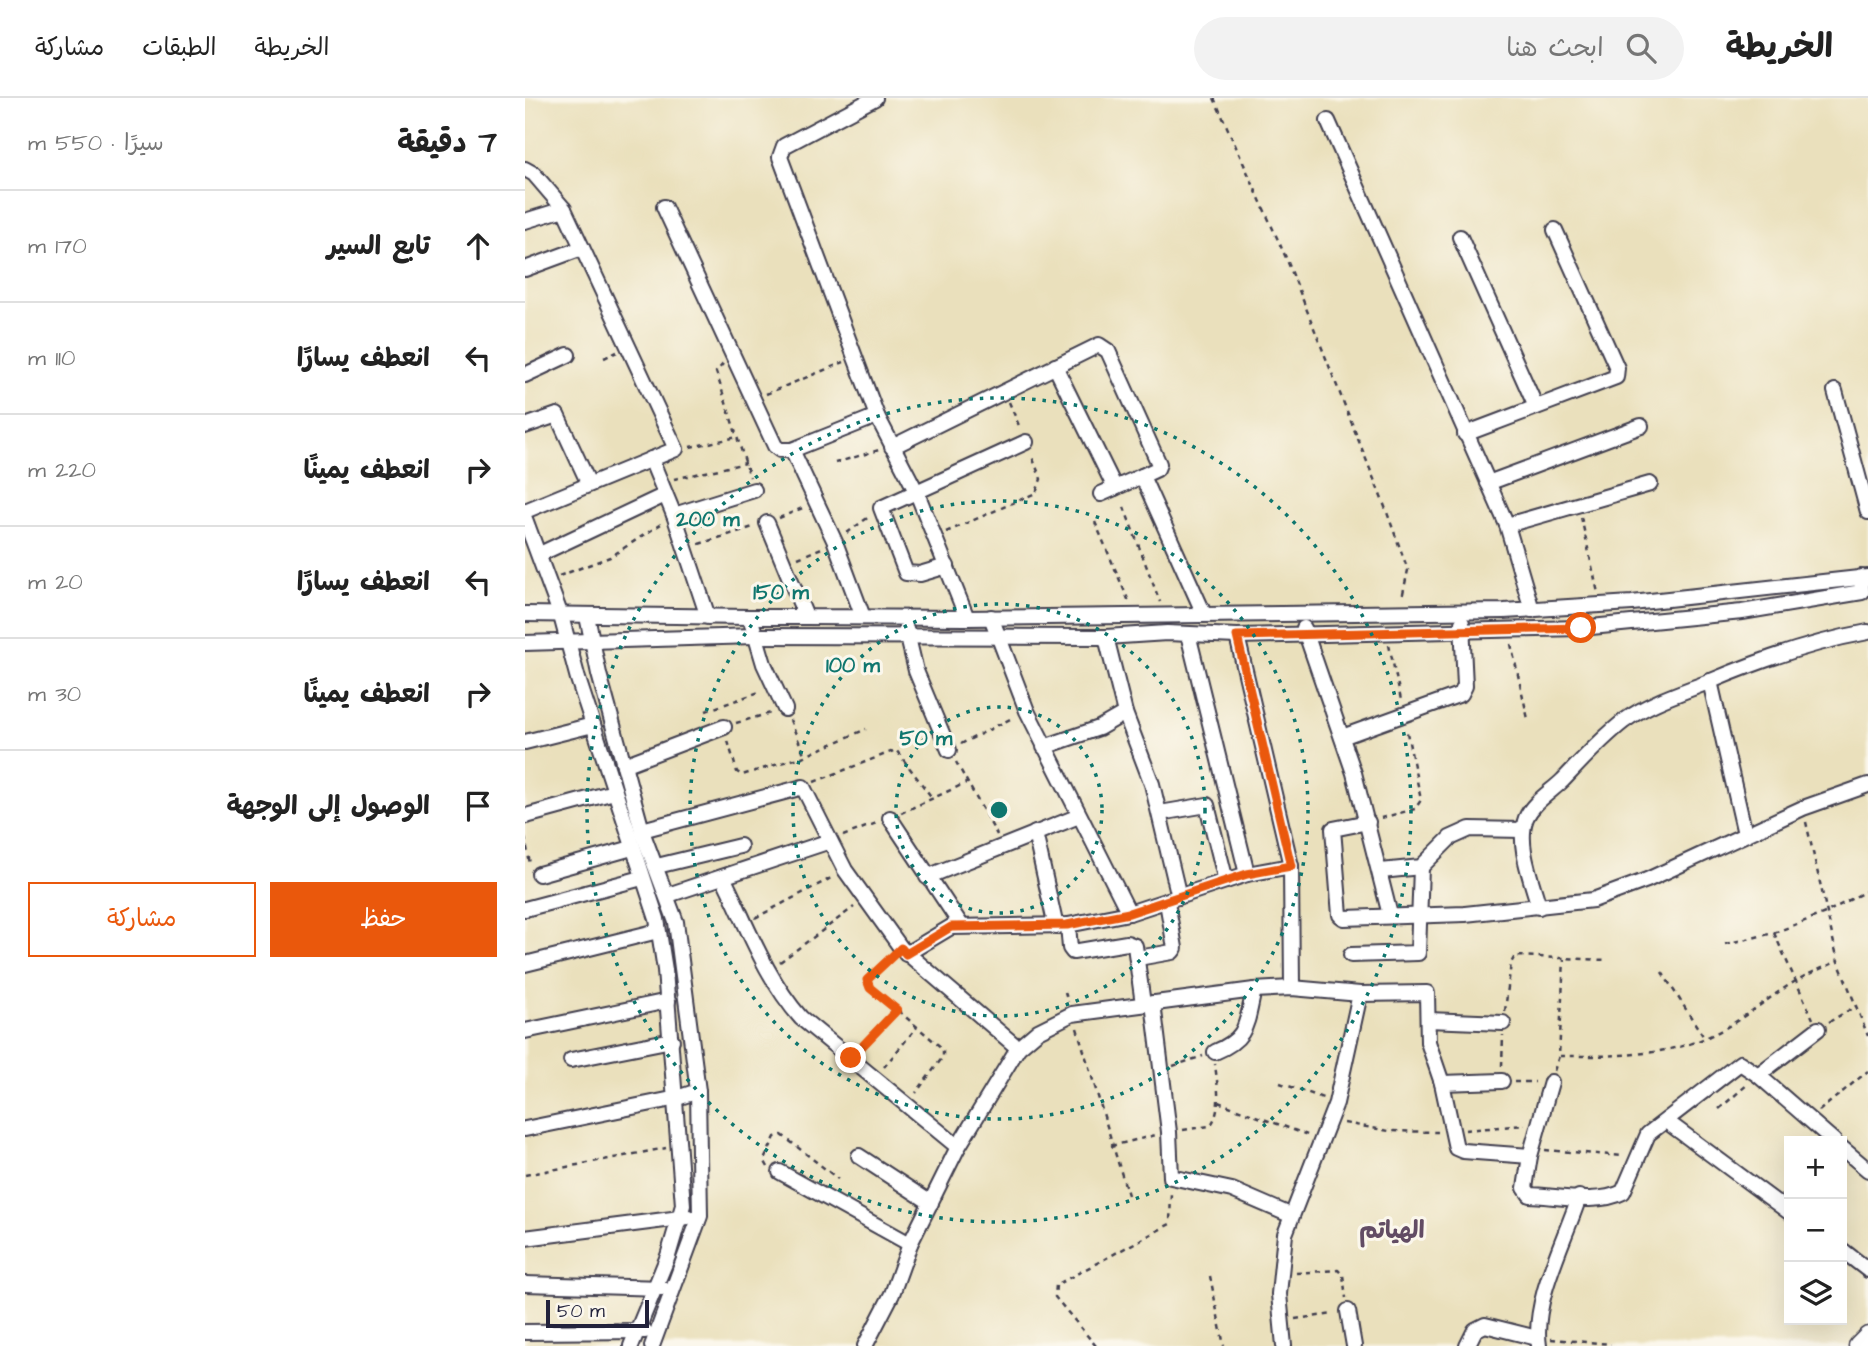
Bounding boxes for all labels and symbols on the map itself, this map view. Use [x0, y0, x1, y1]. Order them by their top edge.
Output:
text: 200 m [675, 505, 740, 534]
text: 150 m [753, 578, 809, 607]
route start [1565, 612, 1596, 643]
text: 100 m [826, 651, 881, 680]
text: 50 m [900, 724, 953, 753]
centre of rings [987, 798, 1011, 822]
route end [835, 1042, 866, 1073]
district label: الهياتم [1359, 1214, 1425, 1248]
scale bar [546, 1297, 649, 1329]

